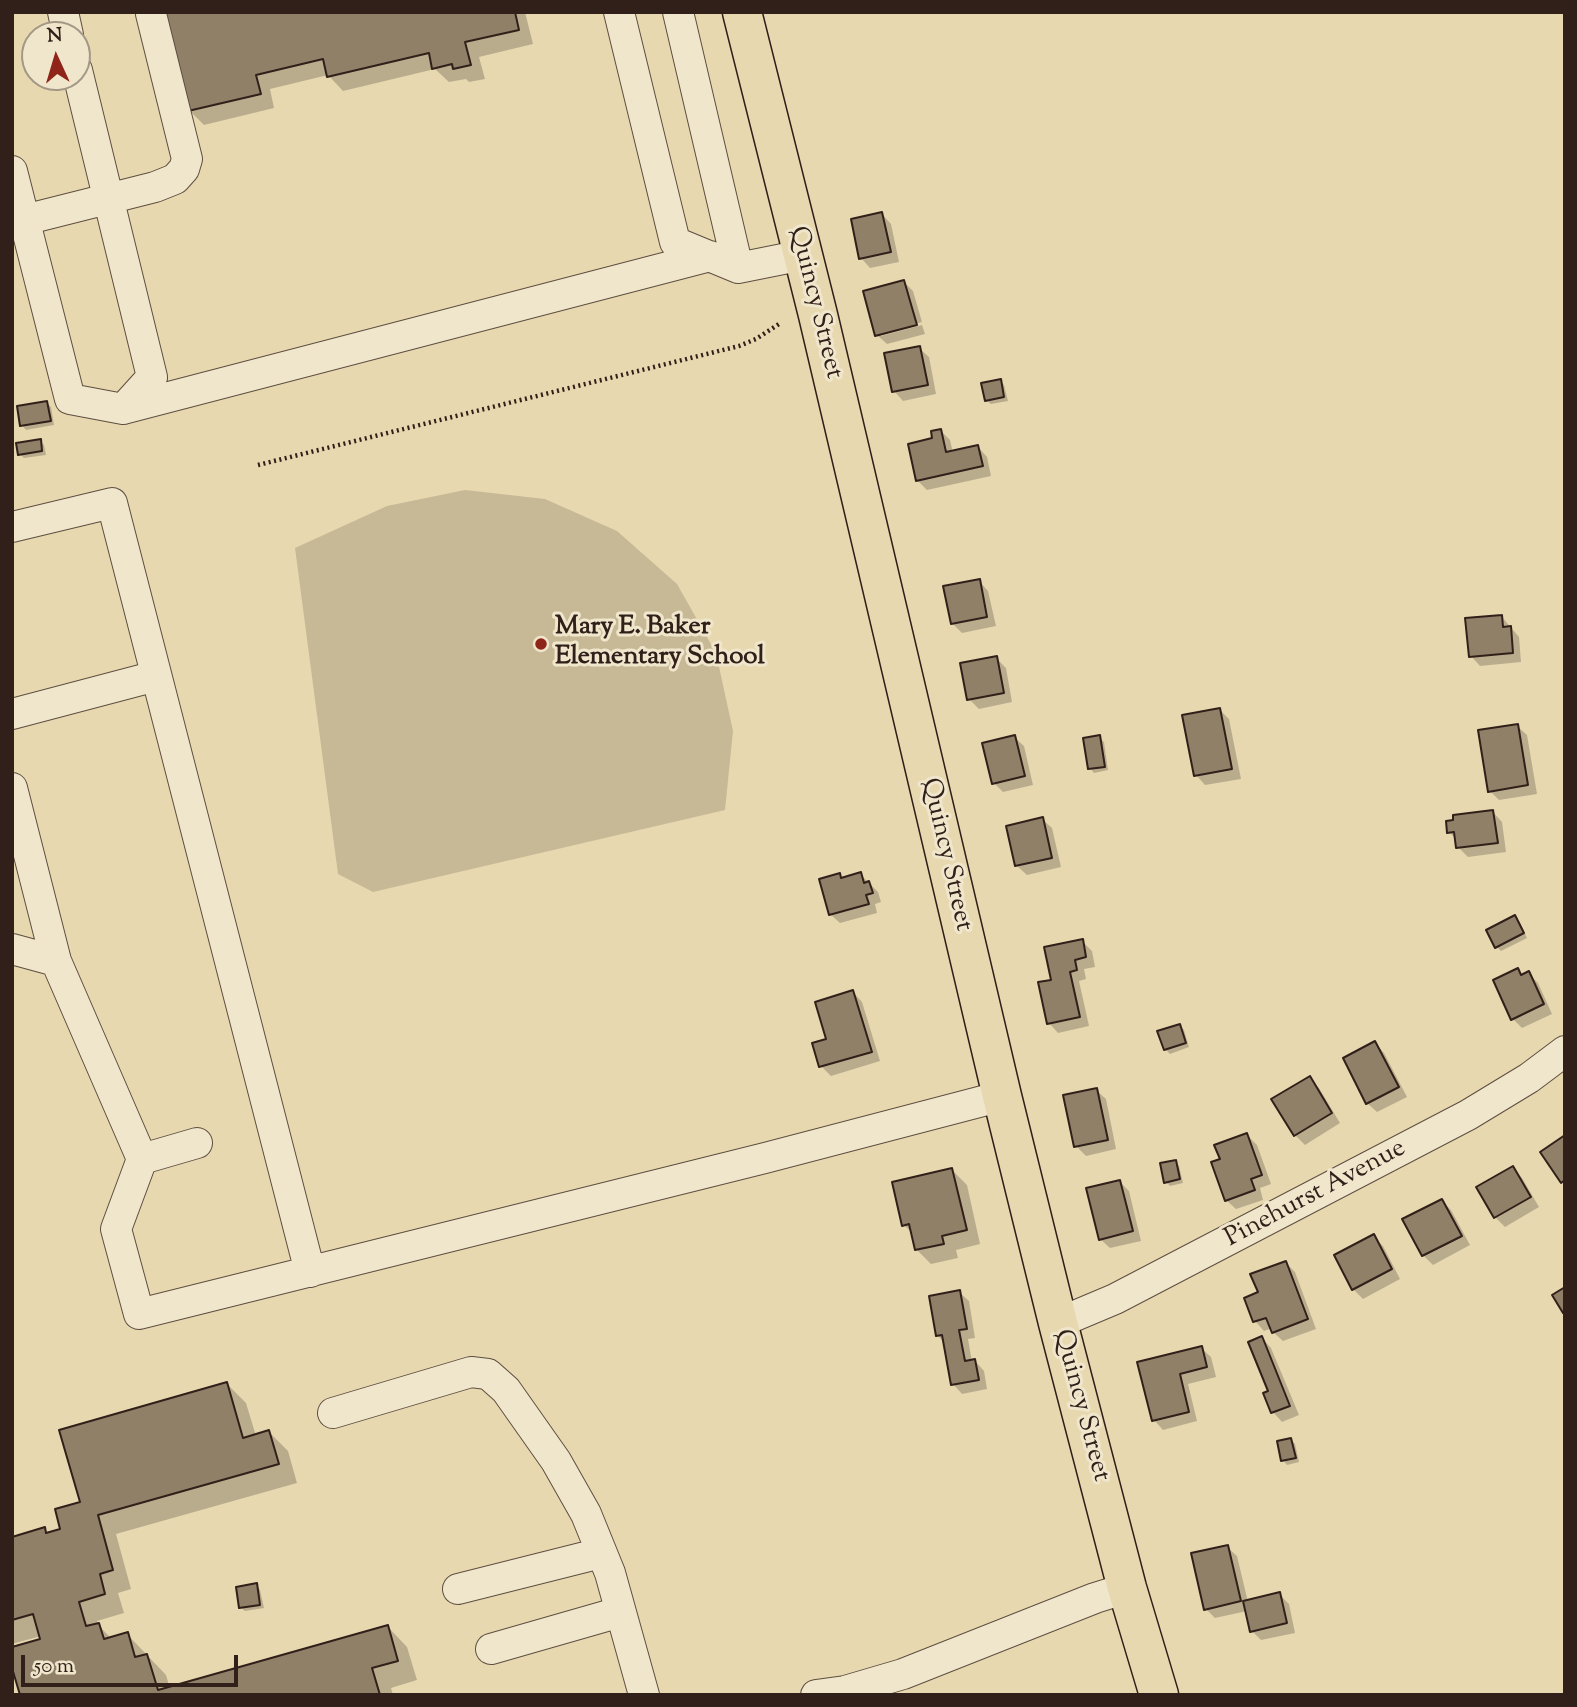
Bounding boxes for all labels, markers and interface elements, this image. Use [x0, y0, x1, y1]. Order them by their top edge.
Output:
north arrow [21, 21, 91, 91]
text: N [46, 23, 63, 51]
street label: Quincy Street [780, 224, 848, 382]
place label: Mary E. Baker Elementary School [555, 613, 765, 674]
marker: Mary E. Baker Elementary School [533, 636, 549, 652]
street label: Quincy Street [912, 776, 978, 934]
street label: Pinehurst Avenue [1220, 1134, 1412, 1256]
street label: Quincy Street [1045, 1327, 1115, 1485]
scale bar [24, 1640, 242, 1684]
text: 50 m [34, 1652, 74, 1682]

